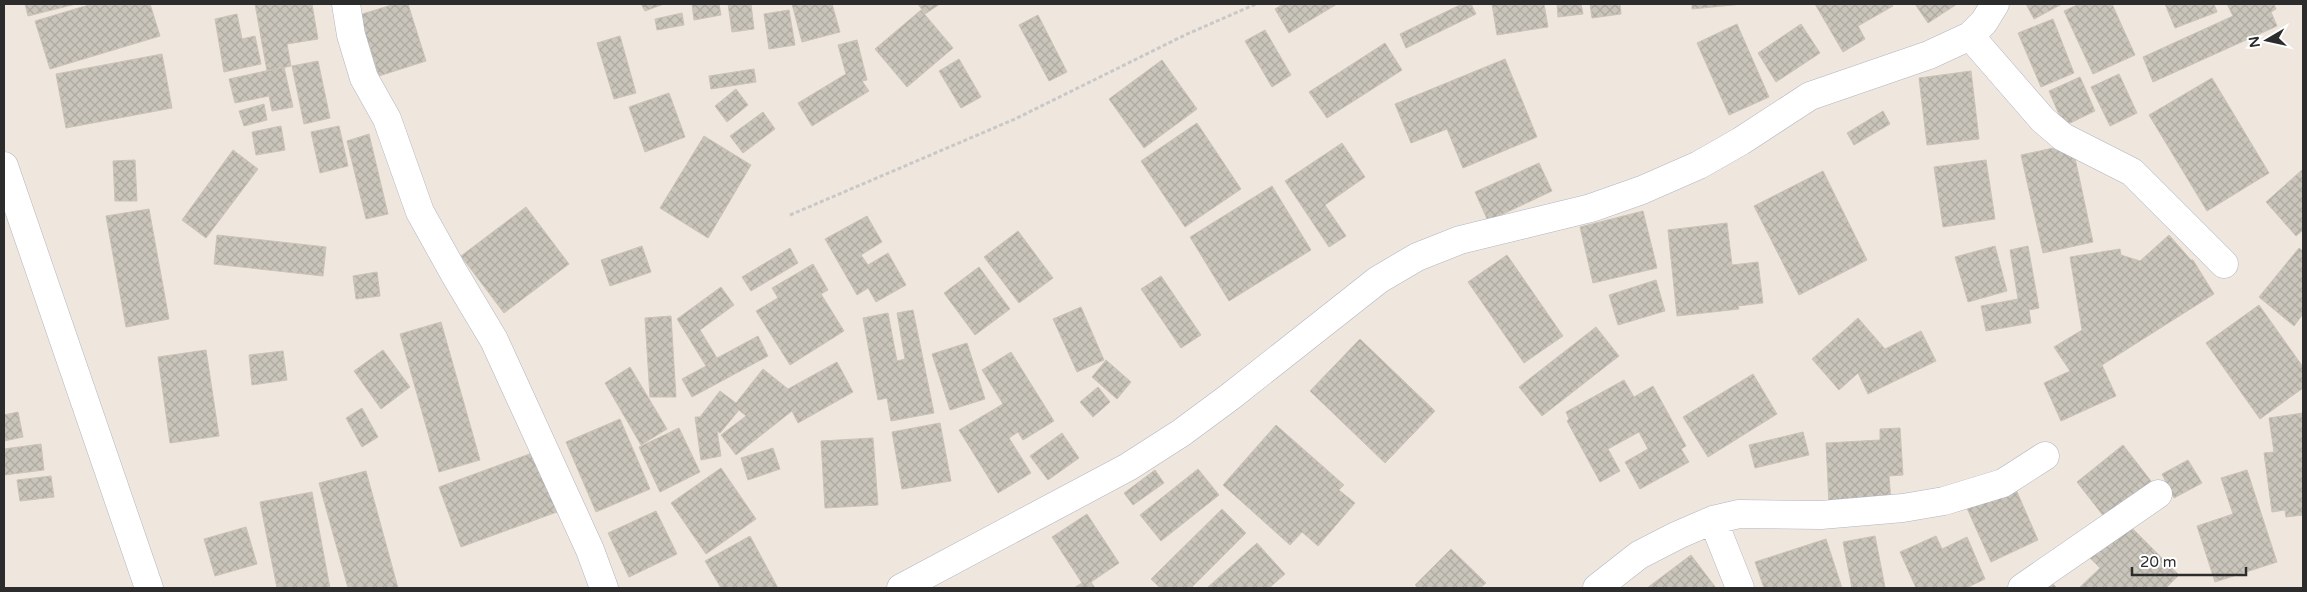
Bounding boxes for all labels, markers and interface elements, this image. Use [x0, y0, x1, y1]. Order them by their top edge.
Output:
north arrow [2242, 15, 2292, 65]
text: N [2245, 35, 2264, 49]
scale bar [2132, 544, 2246, 576]
text: 20 m [2140, 553, 2177, 571]

